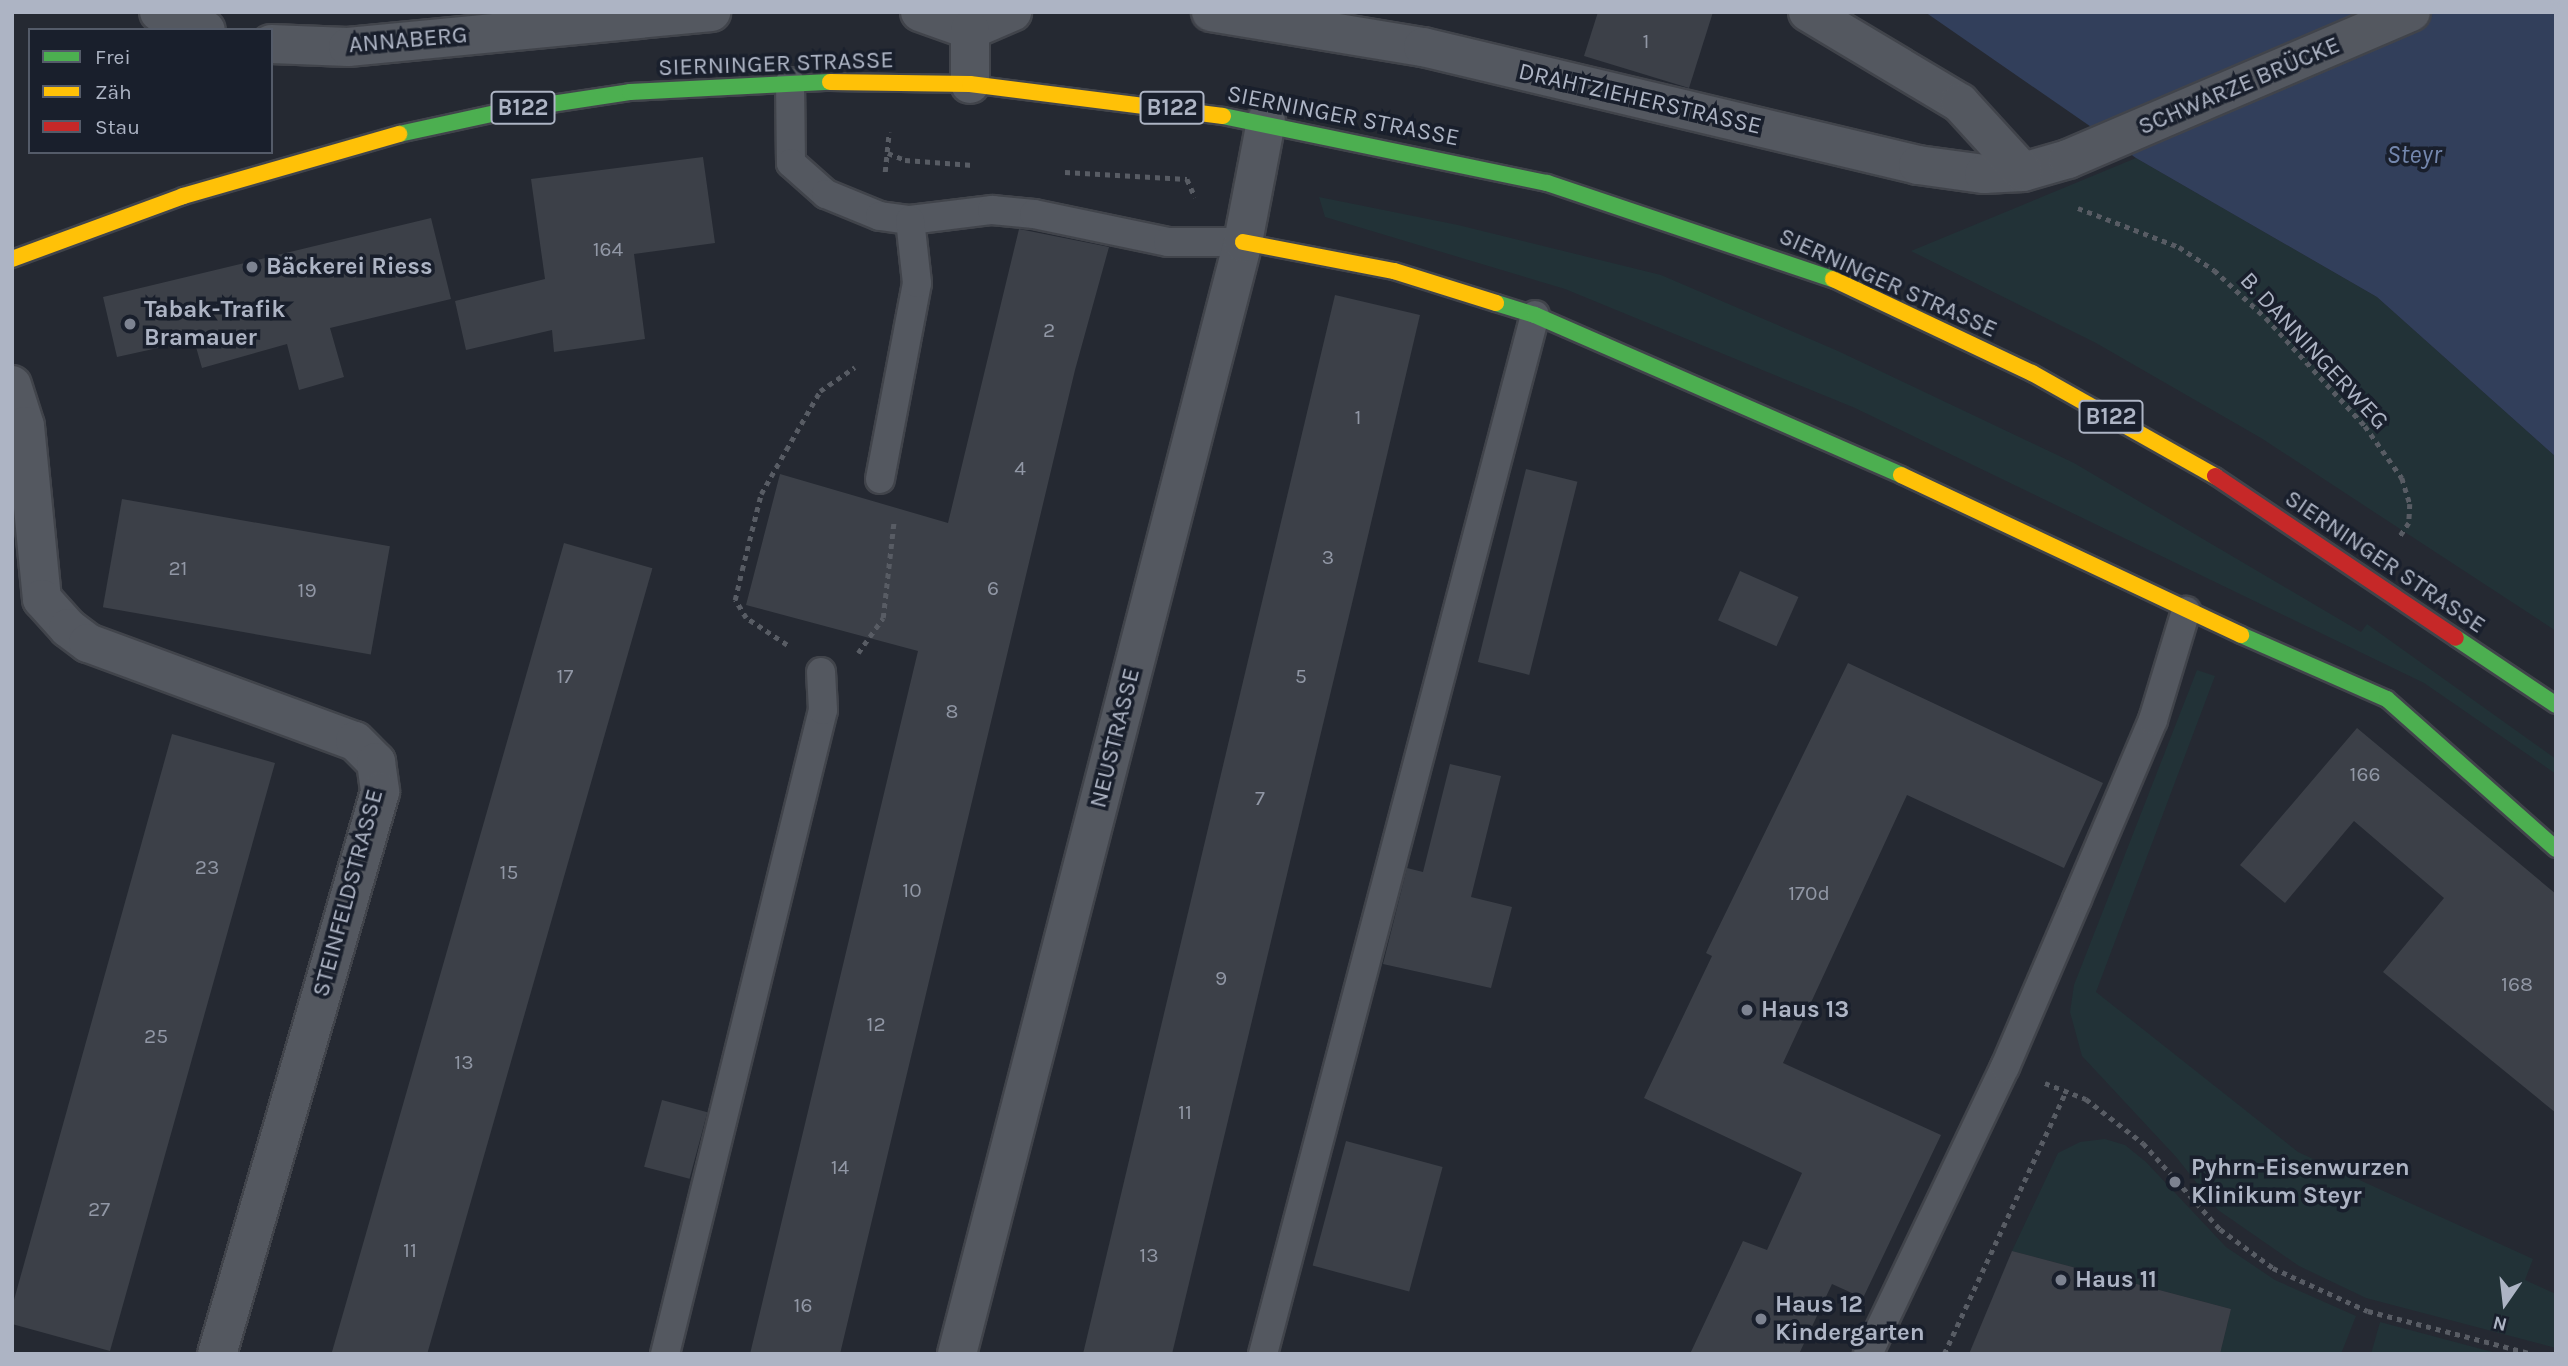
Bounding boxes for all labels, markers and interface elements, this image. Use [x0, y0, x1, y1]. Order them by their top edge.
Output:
street label: ANNABERG [347, 20, 469, 60]
legend [28, 28, 273, 154]
house number: 1 [1643, 28, 1649, 54]
street label: SCHWARZE BRÜCKE [2134, 31, 2344, 141]
text: Frei [95, 45, 131, 69]
street label: SIERNINGER STRASSE [658, 45, 894, 83]
street label: DRAHTZIEHERSTRASSE [1516, 57, 1764, 141]
street label: SIERNINGER STRASSE [1225, 79, 1461, 153]
text: Zäh [95, 80, 132, 104]
road number: B122 [490, 88, 556, 128]
road number: B122 [1139, 88, 1205, 128]
text: Stau [95, 115, 140, 139]
water label: Steyr [2386, 139, 2442, 171]
street label: SIERNINGER STRASSE [1774, 222, 2002, 344]
house number: 164 [593, 236, 623, 262]
place label: Bäckerei Riess [266, 253, 433, 281]
marker: Bäckerei Riess [244, 259, 260, 275]
street label: B. DANNINGERWEG [2234, 266, 2394, 436]
place label: Tabak-Trafik Bramauer [144, 296, 286, 352]
marker: Tabak-Trafik Bramauer [122, 316, 138, 332]
house number: 2 [1043, 317, 1055, 343]
road number: B122 [2078, 398, 2144, 436]
house number: 1 [1355, 404, 1361, 430]
house number: 4 [1014, 455, 1026, 481]
street label: SIERNINGER STRASSE [2279, 484, 2491, 640]
house number: 3 [1322, 544, 1334, 570]
house number: 21 [168, 555, 188, 581]
house number: 6 [987, 575, 999, 601]
house number: 19 [297, 577, 317, 603]
house number: 17 [557, 663, 573, 689]
house number: 5 [1295, 663, 1307, 689]
street label: NEUSTRASSE [1084, 665, 1146, 811]
house number: 8 [946, 698, 958, 724]
house number: 166 [2350, 761, 2380, 787]
house number: 7 [1255, 785, 1265, 811]
street label: STEINFELDSTRASSE [306, 786, 390, 1000]
house number: 23 [195, 854, 219, 880]
house number: 15 [500, 859, 518, 885]
house number: 10 [902, 877, 922, 903]
house number: 170d [1788, 880, 1830, 906]
house number: 9 [1215, 965, 1227, 991]
house number: 168 [2501, 971, 2533, 997]
place label: Haus 13 [1761, 996, 1849, 1024]
marker: Haus 13 [1739, 1002, 1755, 1018]
house number: 12 [866, 1011, 886, 1037]
house number: 25 [144, 1023, 168, 1049]
house number: 13 [454, 1049, 474, 1075]
house number: 11 [1178, 1099, 1192, 1125]
house number: 14 [831, 1154, 849, 1180]
place label: Pyhrn-Eisenwurzen Klinikum Steyr [2191, 1154, 2410, 1210]
marker: Pyhrn-Eisenwurzen Klinikum Steyr [2165, 1172, 2185, 1192]
house number: 27 [88, 1196, 110, 1222]
house number: 11 [403, 1237, 417, 1263]
house number: 13 [1139, 1242, 1159, 1268]
place label: Haus 11 [2075, 1266, 2157, 1294]
north arrow [2470, 1268, 2540, 1338]
marker: Haus 11 [2053, 1272, 2069, 1288]
place label: Haus 12 Kindergarten [1775, 1291, 1925, 1347]
house number: 16 [794, 1292, 812, 1318]
marker: Haus 12 Kindergarten [1753, 1311, 1769, 1327]
text: N [2491, 1311, 2509, 1336]

